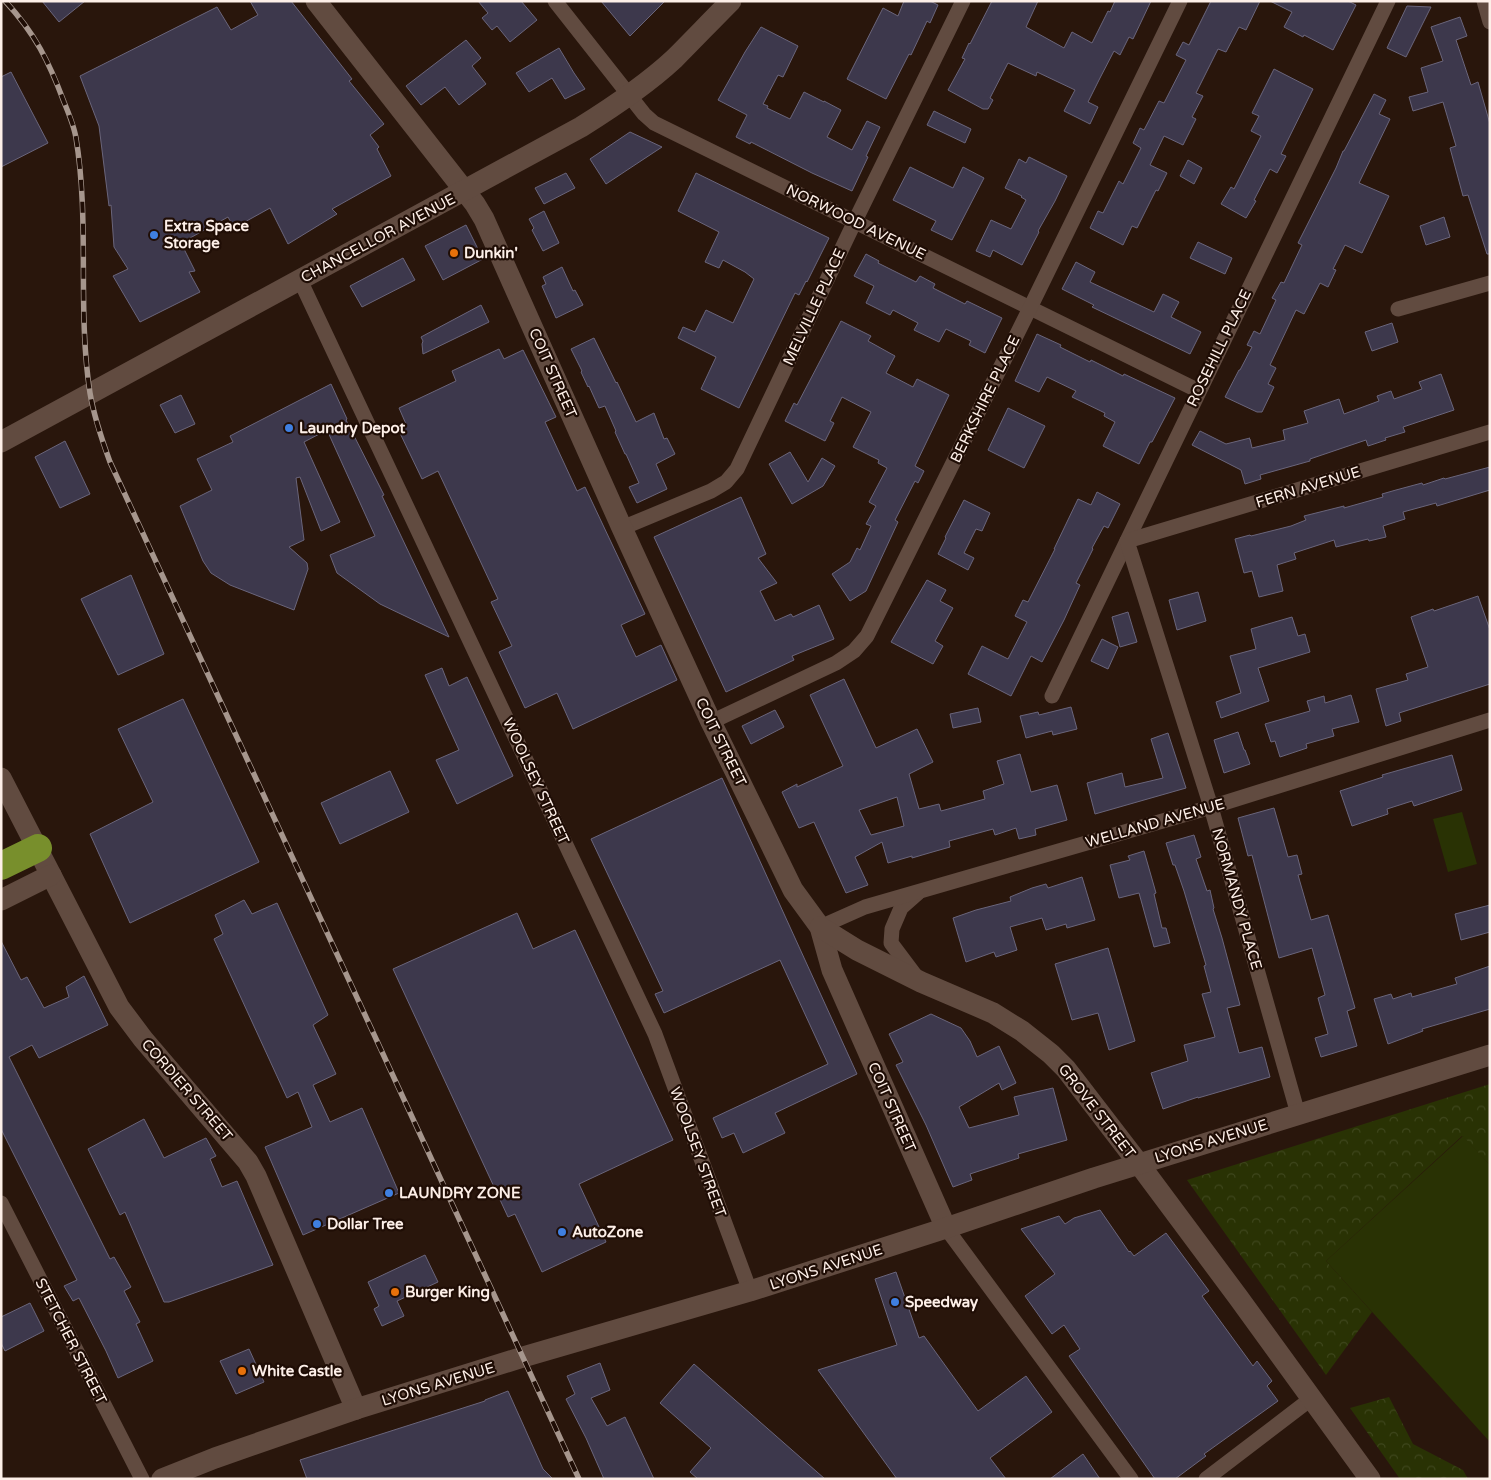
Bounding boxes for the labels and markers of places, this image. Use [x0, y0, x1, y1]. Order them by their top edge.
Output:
place label: Extra Space Storage [164, 217, 249, 253]
marker: Extra Space Storage [148, 229, 160, 241]
place label: Dunkin' [464, 244, 518, 262]
marker: Dunkin' [448, 247, 460, 259]
place label: Laundry Depot [299, 419, 405, 438]
marker: Laundry Depot [283, 422, 295, 434]
place label: LAUNDRY ZONE [399, 1184, 521, 1202]
marker: LAUNDRY ZONE [383, 1187, 395, 1199]
place label: Dollar Tree [327, 1215, 404, 1233]
marker: Dollar Tree [311, 1218, 323, 1230]
place label: AutoZone [572, 1223, 644, 1241]
marker: AutoZone [556, 1226, 568, 1238]
place label: Burger King [405, 1283, 490, 1302]
marker: Burger King [389, 1286, 401, 1298]
place label: Speedway [905, 1293, 978, 1312]
marker: Speedway [889, 1296, 901, 1308]
place label: White Castle [252, 1362, 343, 1380]
marker: White Castle [236, 1365, 248, 1377]

